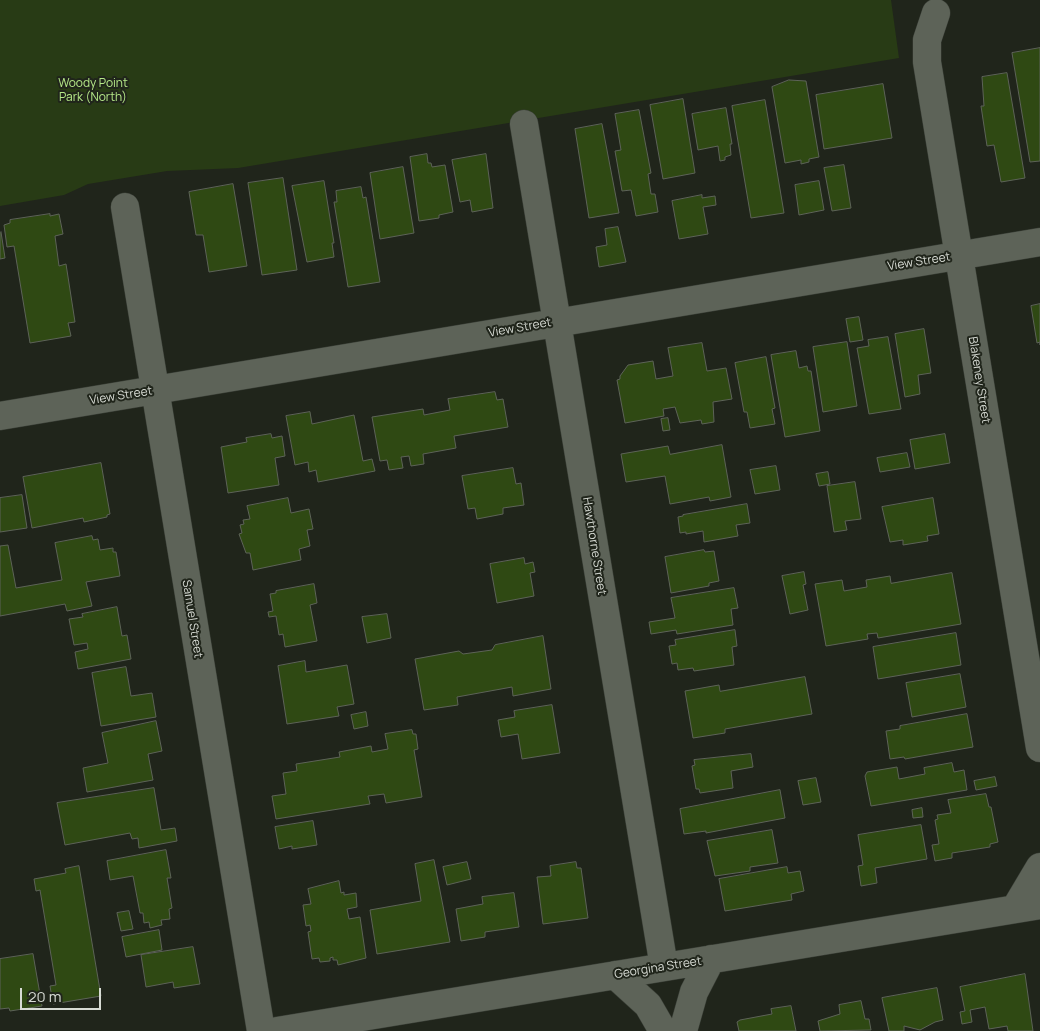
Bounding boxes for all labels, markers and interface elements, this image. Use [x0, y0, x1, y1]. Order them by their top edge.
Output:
park label: Woody Point Park (North) [58, 77, 128, 105]
street label: View Street [887, 250, 951, 274]
street label: View Street [488, 315, 552, 341]
street label: Blakeney Street [965, 336, 993, 424]
street label: View Street [89, 384, 153, 408]
street label: Hawthorne Street [579, 496, 609, 596]
street label: Samuel Street [179, 579, 205, 659]
street label: Georgina Street [613, 954, 703, 982]
scale bar [22, 978, 104, 1010]
text: 20 m [28, 986, 61, 1007]

